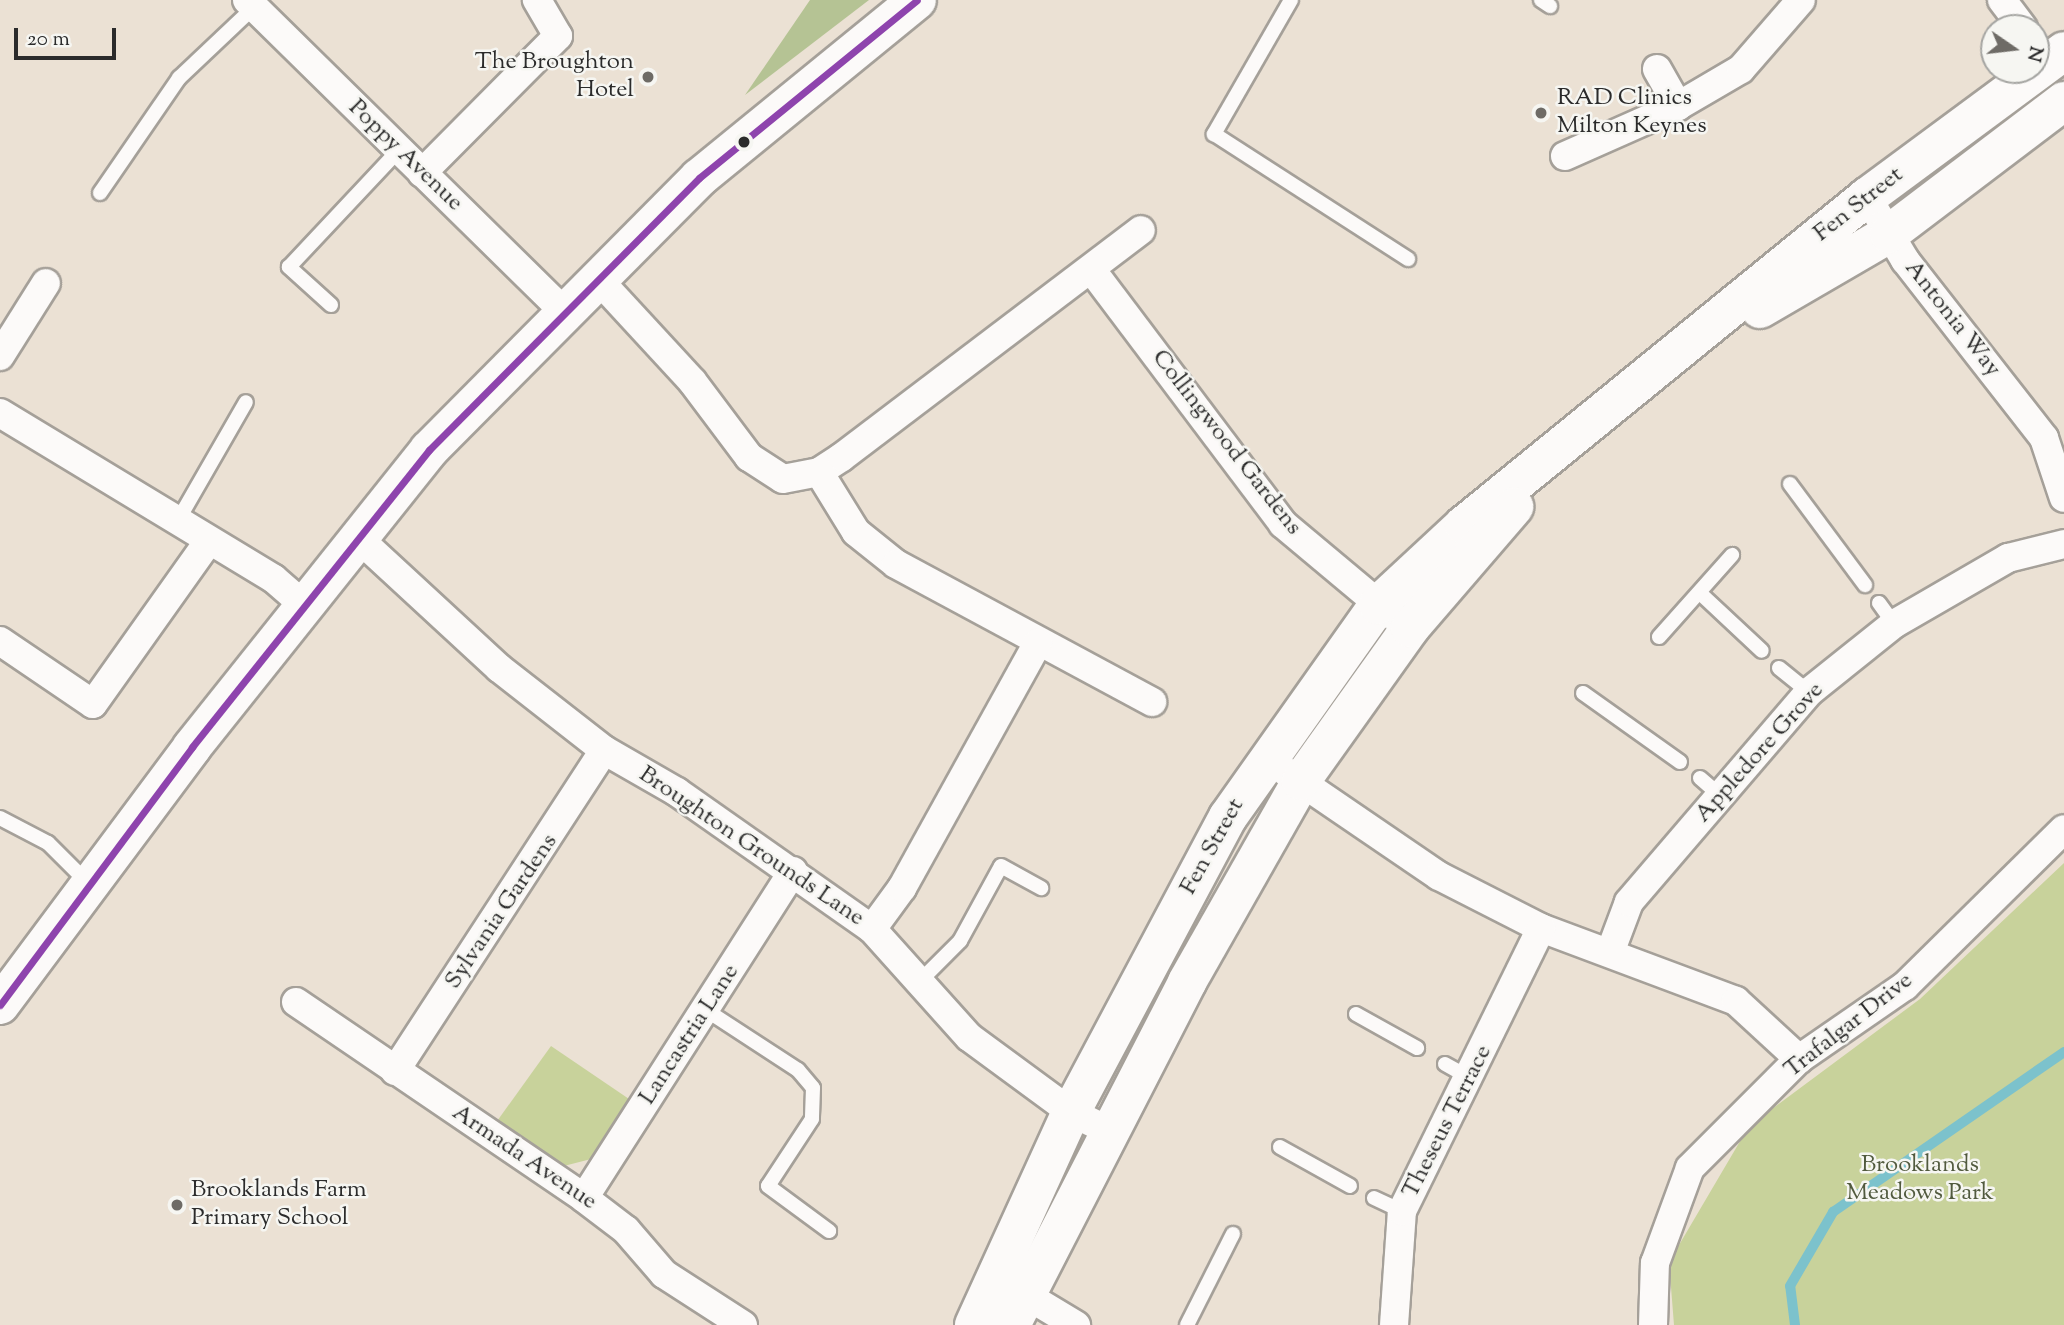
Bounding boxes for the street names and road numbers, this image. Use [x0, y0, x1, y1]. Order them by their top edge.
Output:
street label: Poppy Avenue [342, 94, 468, 218]
street label: Fen Street [1809, 161, 1909, 249]
street label: Antonia Way [1898, 255, 2006, 383]
street label: Collingwood Gardens [1145, 345, 1307, 541]
street label: Appledore Grove [1689, 677, 1831, 829]
street label: Broughton Grounds Lane [633, 761, 869, 933]
street label: Fen Street [1175, 794, 1251, 900]
street label: Sylvania Gardens [439, 829, 565, 995]
street label: Lancastria Lane [634, 959, 746, 1111]
street label: Trafalgar Drive [1779, 967, 1919, 1085]
street label: Theseus Terrace [1397, 1041, 1499, 1203]
street label: Armada Avenue [446, 1099, 602, 1217]

